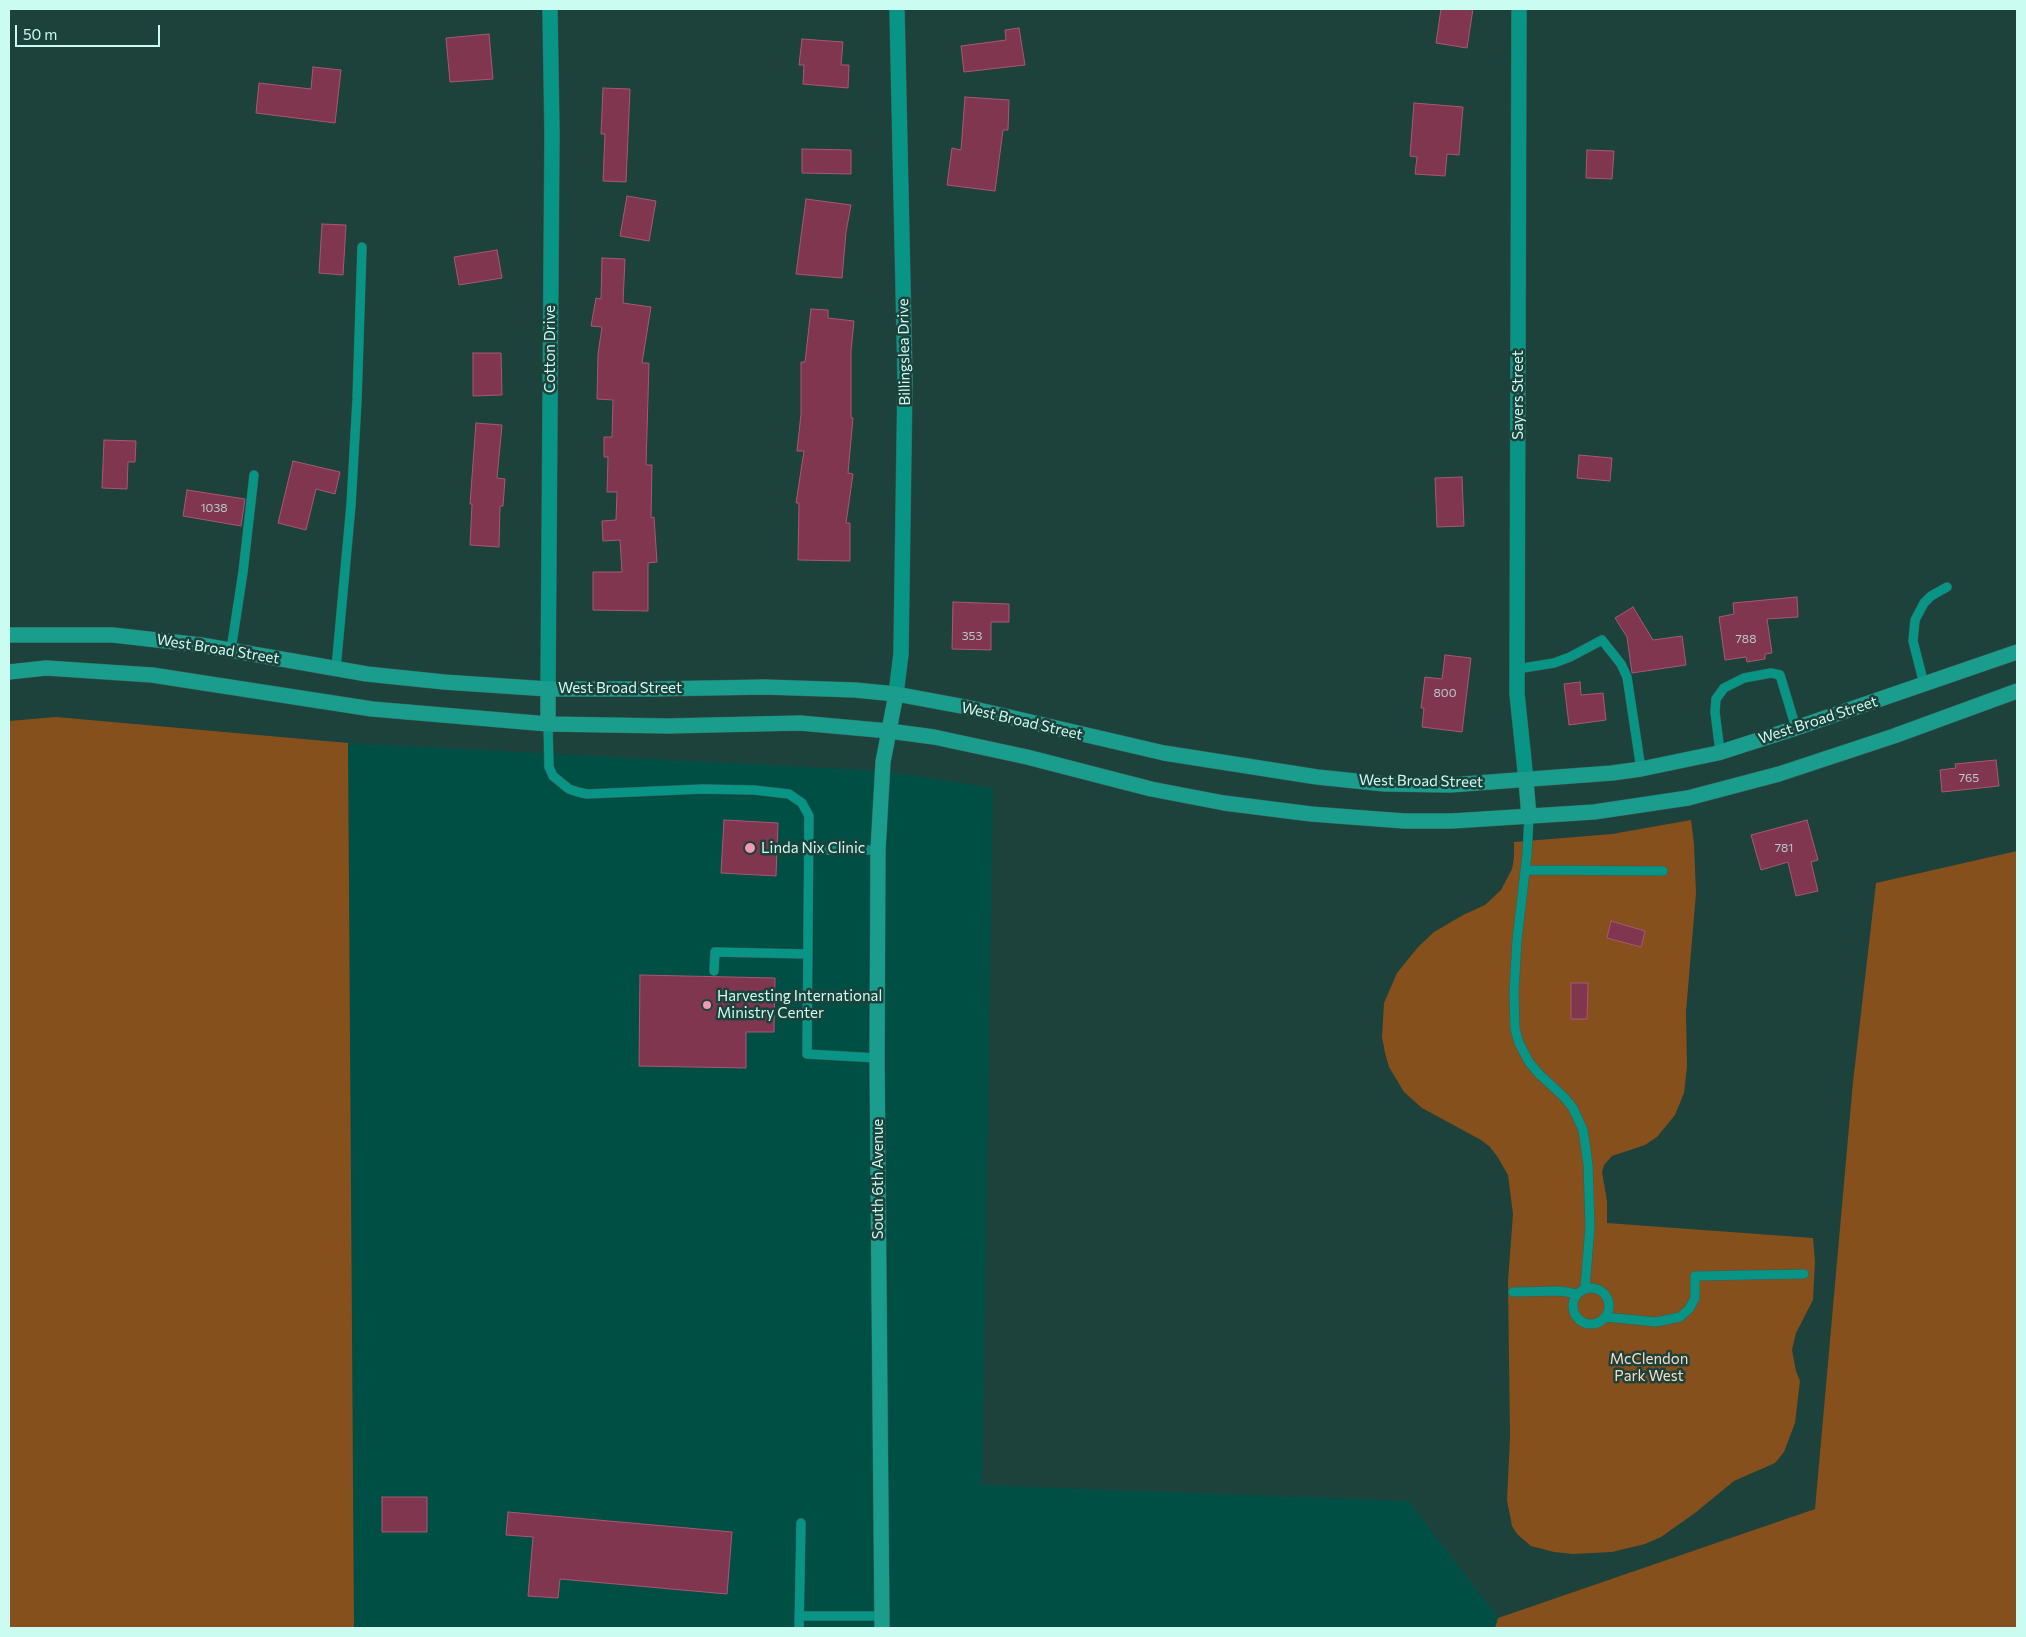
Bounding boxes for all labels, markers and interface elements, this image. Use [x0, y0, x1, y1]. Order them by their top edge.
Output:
scale bar [18, 15, 162, 47]
text: 50 m [23, 25, 57, 43]
street label: Billingslea Drive [894, 298, 914, 406]
street label: Cotton Drive [541, 305, 559, 393]
street label: Sayers Street [1509, 350, 1527, 440]
house number: 1038 [200, 501, 228, 515]
house number: 353 [962, 629, 982, 643]
street label: West Broad Street [155, 630, 281, 668]
house number: 788 [1736, 632, 1756, 646]
street label: West Broad Street [558, 679, 682, 697]
house number: 800 [1434, 686, 1456, 700]
street label: West Broad Street [1756, 692, 1880, 748]
street label: West Broad Street [960, 698, 1084, 744]
street label: West Broad Street [1359, 771, 1483, 791]
house number: 765 [1959, 771, 1979, 785]
place label: Linda Nix Clinic [761, 839, 865, 857]
marker: Linda Nix Clinic [743, 841, 757, 855]
house number: 781 [1775, 841, 1793, 855]
place label: Harvesting International Ministry Center [717, 987, 882, 1022]
marker: Harvesting International Ministry Center [701, 999, 713, 1011]
street label: South 6th Avenue [869, 1119, 887, 1239]
park label: McClendon Park West [1610, 1350, 1688, 1385]

